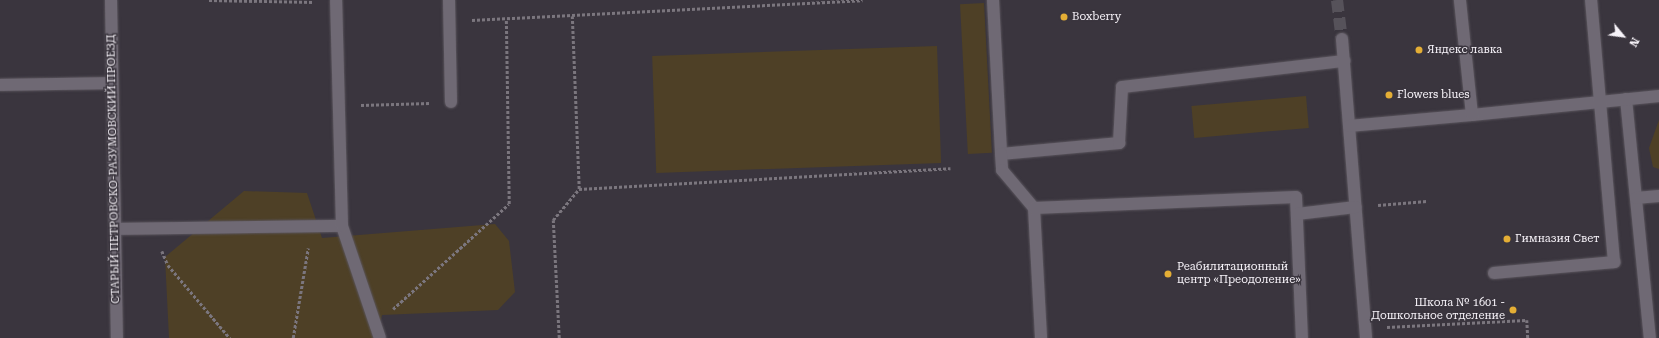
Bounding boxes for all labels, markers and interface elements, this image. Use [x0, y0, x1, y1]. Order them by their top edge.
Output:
place label: Boxberry [1072, 10, 1121, 24]
marker: Boxberry [1059, 12, 1069, 22]
north arrow [1603, 16, 1643, 56]
street label: СТАРЫЙ ПЕТРОВСКО-РАЗУМОВСКИЙ ПРОЕЗД [105, 34, 123, 304]
text: N [1626, 35, 1642, 49]
place label: Яндекс лавка [1427, 43, 1502, 57]
marker: Яндекс лавка [1414, 45, 1424, 55]
place label: Flowers blues [1397, 88, 1470, 102]
marker: Flowers blues [1384, 90, 1394, 100]
place label: Гимназия Свет [1515, 232, 1599, 246]
marker: Гимназия Свет [1502, 234, 1512, 244]
place label: Реабилитационный центр «Преодоление» [1177, 261, 1301, 287]
marker: Реабилитационный центр «Преодоление» [1162, 268, 1174, 280]
place label: Школа № 1601 - Дошкольное отделение [1371, 297, 1505, 323]
marker: Школа № 1601 - Дошкольное отделение [1508, 305, 1518, 315]

